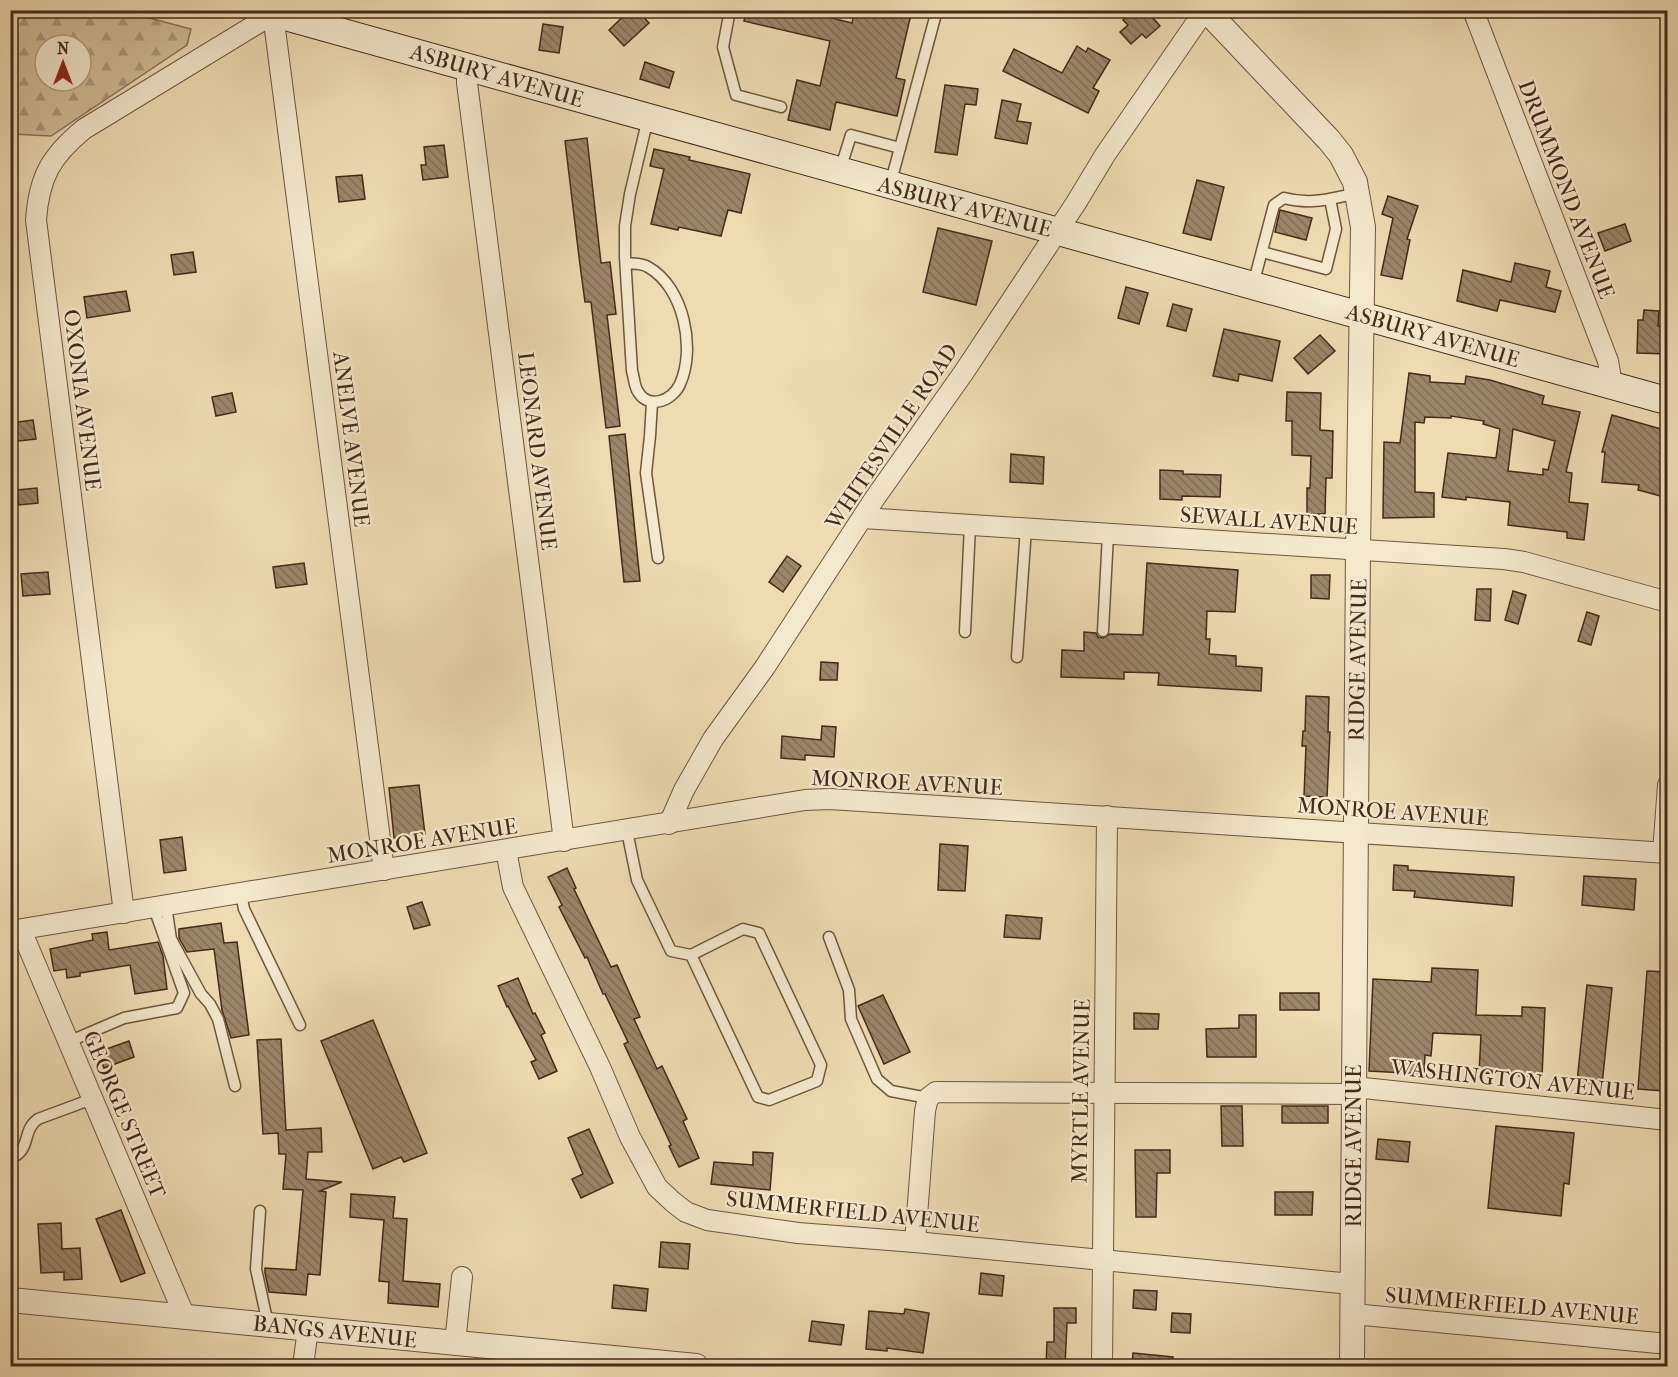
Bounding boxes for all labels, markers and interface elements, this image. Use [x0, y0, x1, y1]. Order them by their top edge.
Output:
north arrow [33, 33, 93, 93]
street label: ASBURY AVENUE [406, 38, 586, 113]
text: N [57, 39, 70, 58]
street label: DRUMMOND AVENUE [1512, 76, 1620, 302]
street label: ASBURY AVENUE [874, 171, 1055, 243]
street label: ASBURY AVENUE [1342, 298, 1522, 373]
street label: OXONIA AVENUE [58, 308, 106, 492]
street label: WHITESVILLE ROAD [819, 339, 964, 535]
street label: ANELVE AVENUE [327, 349, 375, 528]
street label: LEONARD AVENUE [512, 350, 562, 552]
street label: SEWALL AVENUE [1179, 502, 1359, 540]
street label: RIDGE AVENUE [1344, 578, 1372, 742]
street label: MONROE AVENUE [810, 765, 1004, 801]
street label: MONROE AVENUE [1296, 792, 1490, 832]
street label: MONROE AVENUE [325, 813, 519, 869]
street label: MYRTLE AVENUE [1066, 998, 1096, 1184]
street label: GEORGE STREET [77, 1027, 171, 1203]
street label: WASHINGTON AVENUE [1389, 1054, 1636, 1106]
street label: RIDGE AVENUE [1341, 1065, 1367, 1227]
street label: SUMMERFIELD AVENUE [725, 1186, 981, 1238]
street label: SUMMERFIELD AVENUE [1384, 1282, 1640, 1330]
street label: BANGS AVENUE [252, 1310, 418, 1354]

